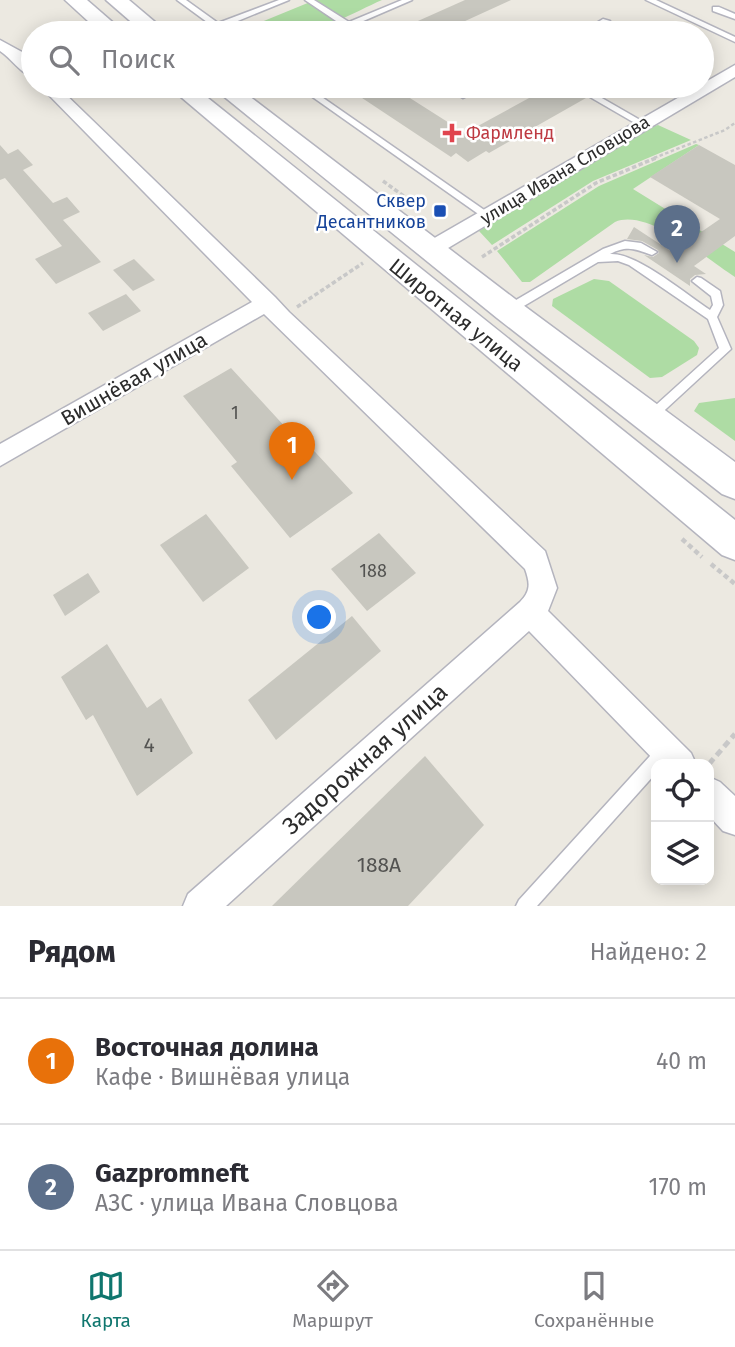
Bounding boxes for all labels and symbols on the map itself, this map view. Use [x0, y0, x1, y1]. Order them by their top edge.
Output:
street label: улица Ивана Словцова [476, 111, 654, 229]
place label: Фармленд [466, 122, 554, 144]
marker: Фармленд [444, 125, 460, 141]
place label: Сквер Десантников [316, 190, 426, 233]
marker: Сквер Десантников [432, 203, 448, 219]
pin: 2 [654, 205, 700, 263]
street label: Широтная улица [384, 253, 528, 377]
street label: Вишнёвая улица [56, 327, 212, 431]
house number: 1 [231, 402, 239, 424]
pin: 1 [269, 422, 315, 480]
house number: 188 [359, 560, 387, 582]
your location [302, 600, 336, 634]
street label: Задорожная улица [277, 678, 453, 840]
house number: 4 [143, 732, 155, 758]
house number: 188А [357, 852, 401, 878]

